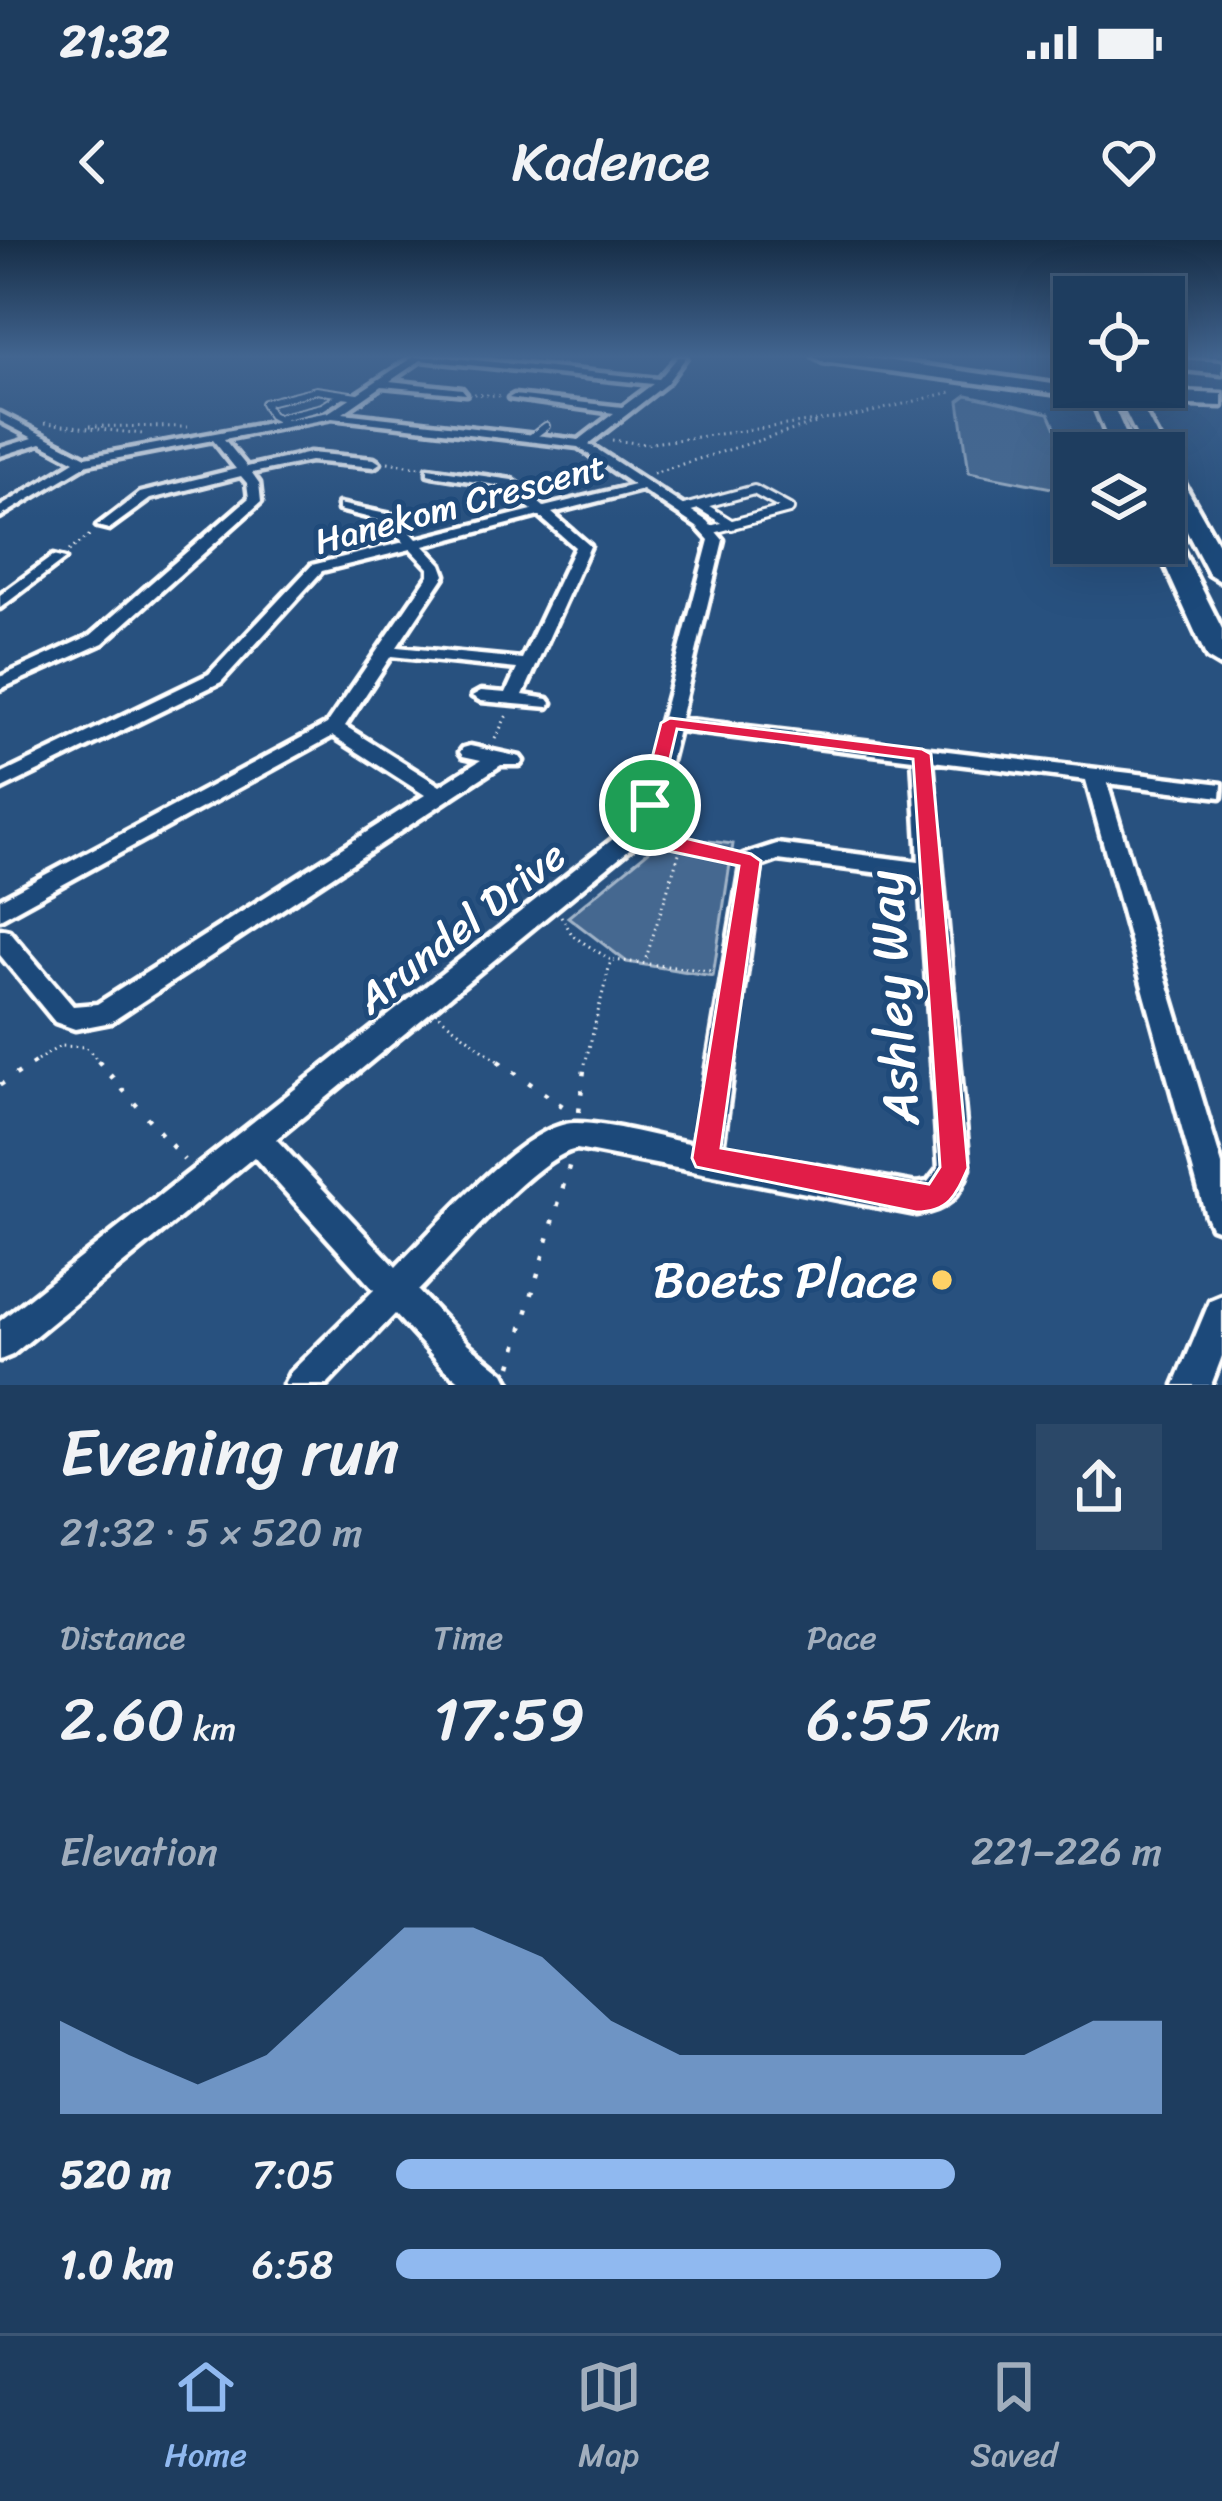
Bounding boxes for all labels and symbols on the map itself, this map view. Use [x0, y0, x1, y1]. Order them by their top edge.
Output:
street label: Hanekom Crescent [307, 434, 613, 574]
pin [599, 754, 701, 856]
street label: Arundel Drive [338, 820, 583, 1034]
street label: Ashley Way [839, 867, 947, 1130]
place label: Boets Place [653, 1235, 918, 1325]
marker: Boets Place [929, 1267, 955, 1293]

